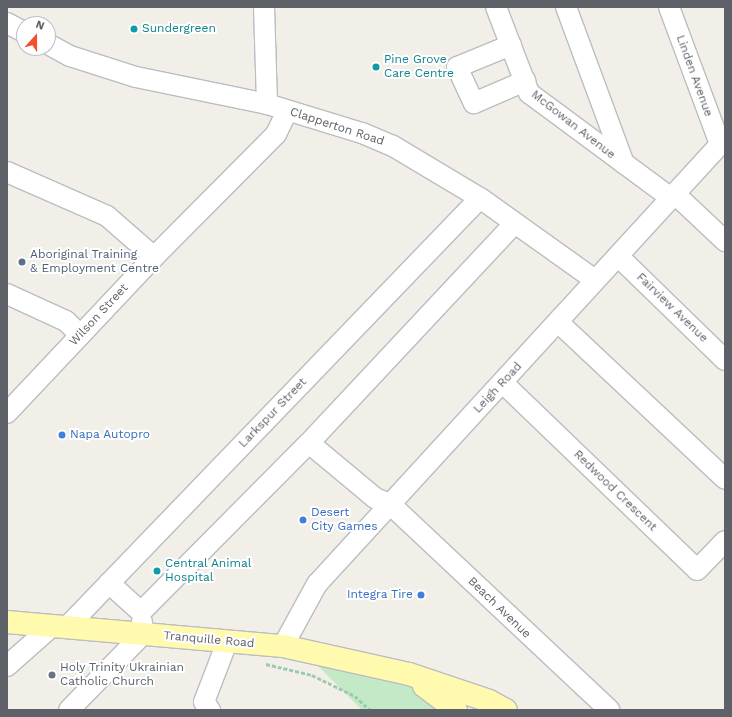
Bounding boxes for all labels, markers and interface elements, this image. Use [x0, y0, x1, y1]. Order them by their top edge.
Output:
north arrow [16, 16, 56, 56]
text: N [34, 18, 46, 33]
place label: Sundergreen [142, 22, 216, 36]
marker: Sundergreen [129, 24, 139, 34]
street label: Linden Avenue [672, 33, 716, 119]
place label: Pine Grove Care Centre [384, 53, 454, 81]
marker: Pine Grove Care Centre [371, 62, 381, 72]
street label: McGowan Avenue [528, 88, 618, 162]
street label: Clapperton Road [288, 105, 386, 149]
place label: Aboriginal Training & Employment Centre [30, 248, 159, 276]
marker: Aboriginal Training & Employment Centre [17, 257, 27, 267]
street label: Fairview Avenue [633, 270, 711, 346]
street label: Wilson Street [67, 281, 131, 349]
street label: Leigh Road [471, 360, 525, 416]
street label: Larkspur Street [236, 375, 310, 451]
place label: Napa Autopro [70, 428, 151, 442]
marker: Napa Autopro [57, 430, 67, 440]
street label: Redwood Crescent [570, 448, 660, 534]
place label: Desert City Games [311, 506, 378, 534]
marker: Desert City Games [298, 515, 308, 525]
place label: Central Animal Hospital [165, 557, 252, 585]
marker: Central Animal Hospital [152, 566, 162, 576]
street label: Beach Avenue [464, 574, 534, 642]
place label: Integra Tire [346, 588, 413, 602]
marker: Integra Tire [416, 590, 426, 600]
street label: Tranquille Road [163, 629, 255, 651]
place label: Holy Trinity Ukrainian Catholic Church [60, 661, 185, 689]
marker: Holy Trinity Ukrainian Catholic Church [47, 670, 57, 680]

